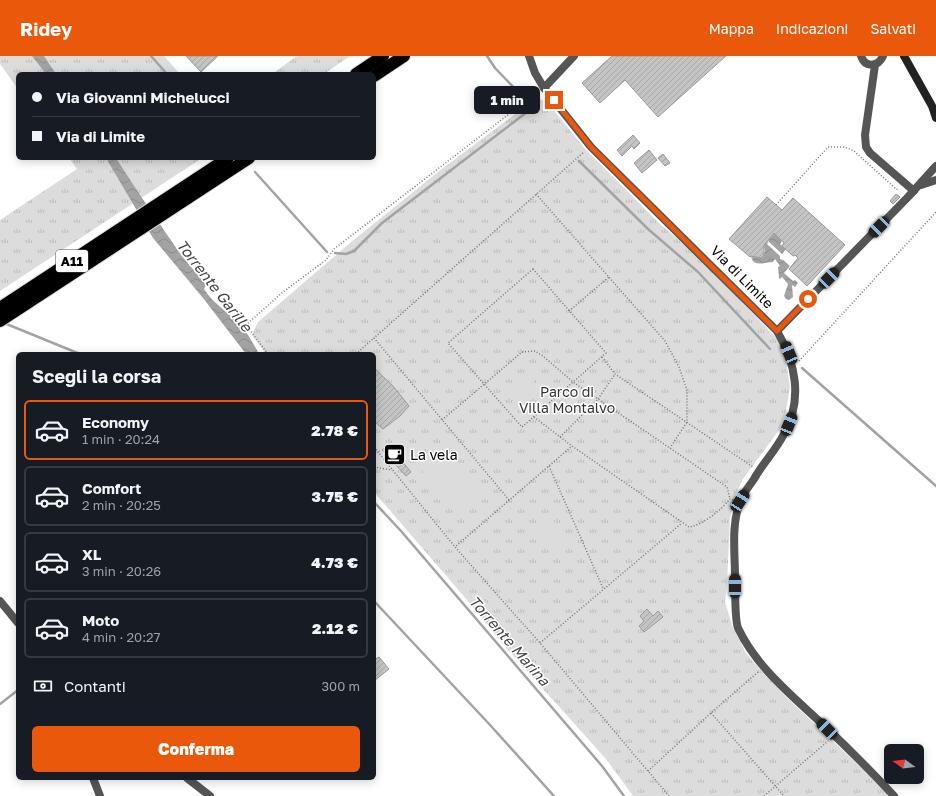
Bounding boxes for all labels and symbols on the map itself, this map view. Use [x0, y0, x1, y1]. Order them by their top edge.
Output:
callout: 1 min [474, 86, 540, 114]
route end [545, 91, 563, 109]
car [866, 214, 892, 240]
water label: Torrente Garille [173, 236, 257, 336]
street label: Via di Limite [707, 242, 777, 312]
road number: A11 [56, 250, 88, 272]
car [816, 265, 842, 291]
route start [799, 290, 817, 308]
car [779, 340, 799, 366]
park label: Parco di Villa Montalvo [519, 383, 615, 416]
car [779, 411, 799, 437]
cafe icon: La vela [381, 442, 407, 468]
place label: La vela [410, 446, 458, 463]
car [728, 488, 752, 514]
car [729, 574, 741, 598]
water label: Torrente Marina [466, 592, 554, 690]
car [814, 716, 840, 742]
north arrow [884, 744, 924, 784]

